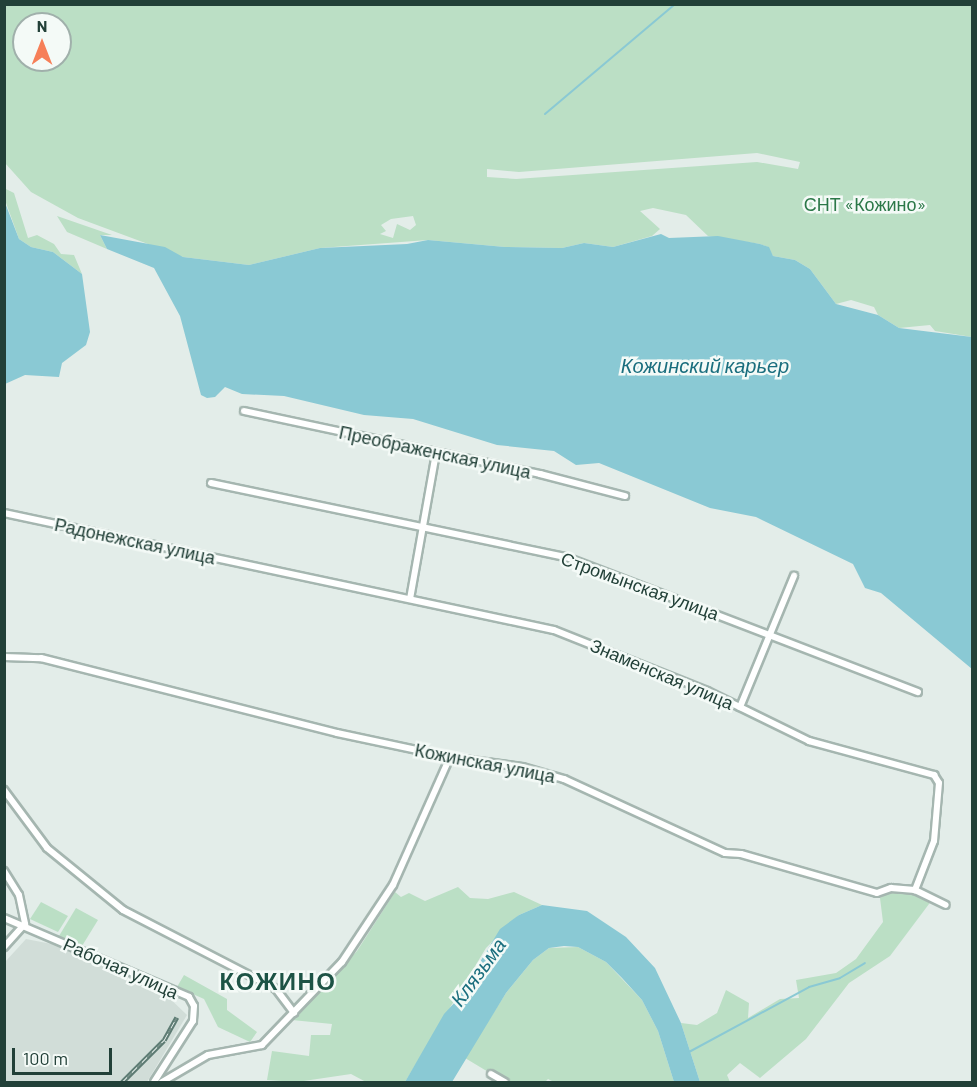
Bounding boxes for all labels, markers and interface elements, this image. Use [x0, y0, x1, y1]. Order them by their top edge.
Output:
north arrow [12, 12, 72, 72]
text: N [37, 16, 47, 35]
park label: СНТ «Кожино» [804, 193, 926, 215]
water label: Кожинский карьер [621, 353, 789, 377]
street label: Преображенская улица [337, 421, 533, 483]
street label: Радонежская улица [53, 513, 217, 569]
street label: Стромынская улица [558, 547, 722, 625]
street label: Знаменская улица [587, 634, 737, 714]
street label: Кожинская улица [413, 739, 557, 787]
street label: Рабочая улица [60, 933, 182, 1003]
water label: Клязьма [445, 933, 511, 1011]
district label: КОЖИНО [220, 967, 336, 995]
scale bar [15, 1036, 116, 1074]
text: 100 m [23, 1047, 68, 1069]

